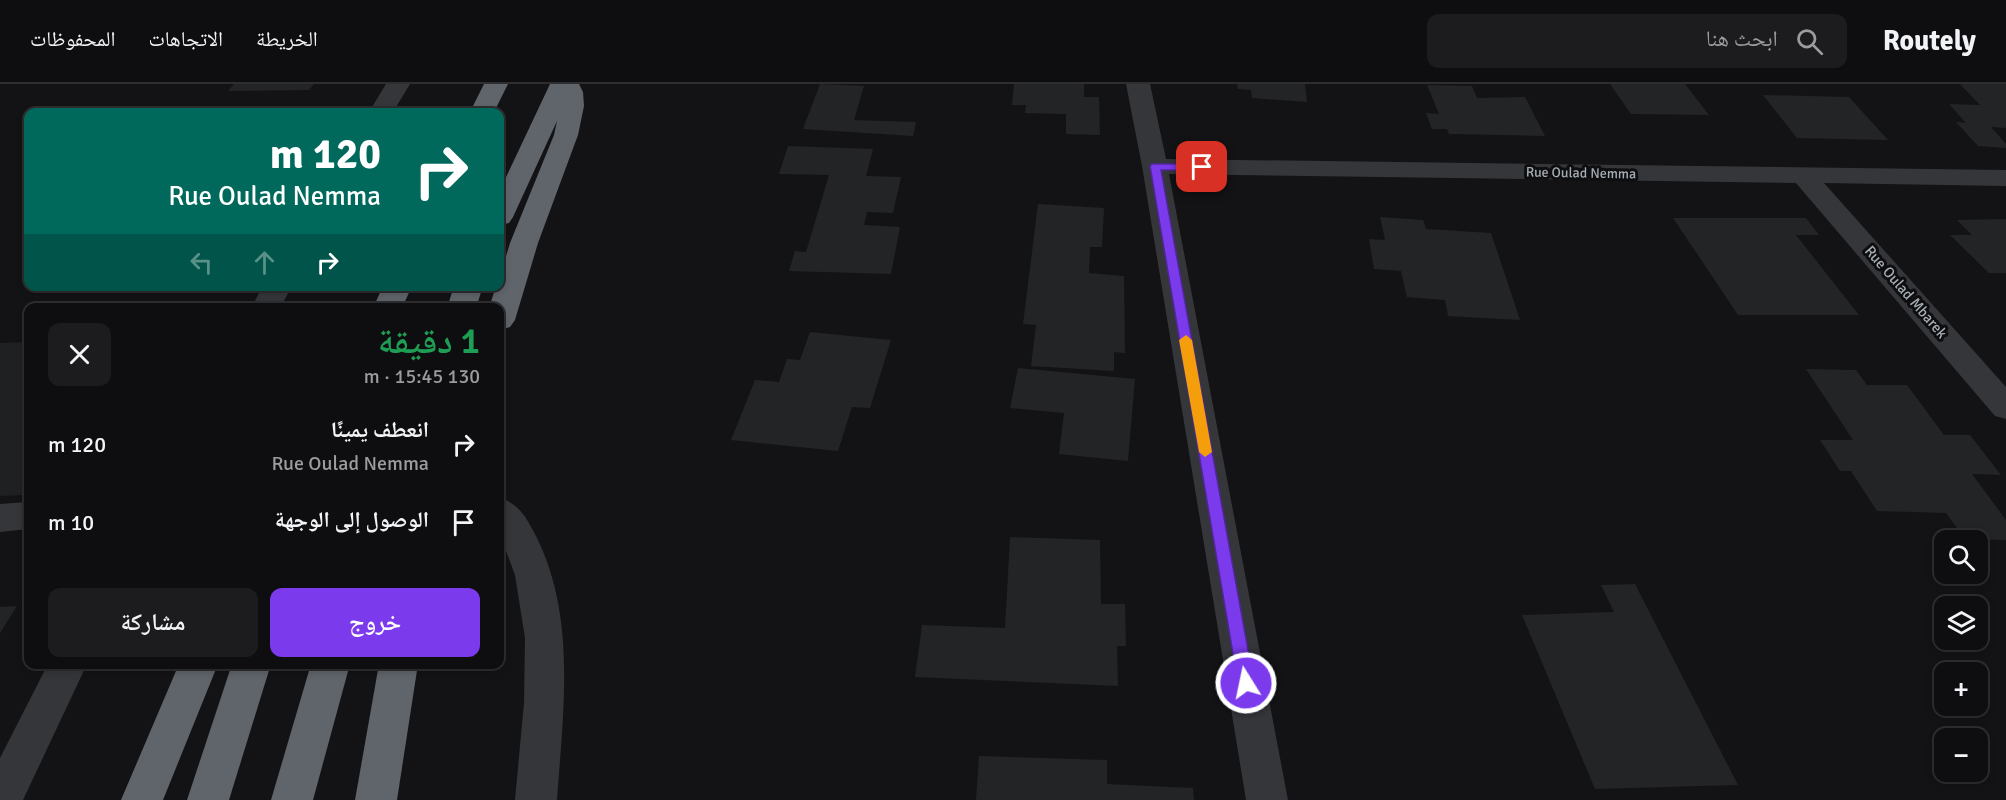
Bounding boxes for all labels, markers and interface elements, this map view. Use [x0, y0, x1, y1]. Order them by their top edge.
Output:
search box [1427, 14, 1847, 68]
text: Routely [1883, 24, 1976, 58]
text: ابحث هنا [1706, 25, 1778, 52]
icon: search [1793, 25, 1826, 58]
text: المحفوظات [30, 26, 115, 52]
text: الاتجاهات [148, 26, 223, 52]
text: الخريطة [256, 26, 318, 52]
text: 120 m [270, 129, 381, 180]
icon: right [402, 132, 480, 210]
pin [1176, 141, 1227, 192]
icon: arrive [1185, 150, 1218, 183]
street label: Rue Oulad Nemma [1526, 164, 1636, 182]
text: Rue Oulad Nemma [168, 180, 381, 213]
street label: Rue Oulad Mbarek [1861, 242, 1951, 342]
icon: left [185, 246, 218, 279]
icon: ahead [248, 246, 281, 279]
icon: right [311, 246, 344, 279]
text: 1 دقيقة [378, 319, 480, 364]
button: close [48, 323, 111, 386]
text: 130 m · 15:45 [364, 364, 480, 389]
text: انعطف يمينًا [331, 416, 429, 443]
icon: right [447, 428, 480, 461]
text: 120 m [48, 431, 106, 458]
text: Rue Oulad Nemma [271, 451, 429, 476]
text: الوصول إلى الوجهة [275, 506, 429, 533]
icon: arrive [447, 506, 480, 539]
text: 10 m [48, 509, 94, 536]
map controls [1934, 530, 1988, 782]
button: search [1934, 530, 1988, 584]
button: مشاركة [48, 588, 258, 657]
button: خروج [270, 588, 480, 657]
button: layers [1934, 596, 1988, 650]
position arrow [1214, 651, 1278, 715]
button: + [1934, 662, 1988, 716]
button: − [1934, 728, 1988, 782]

